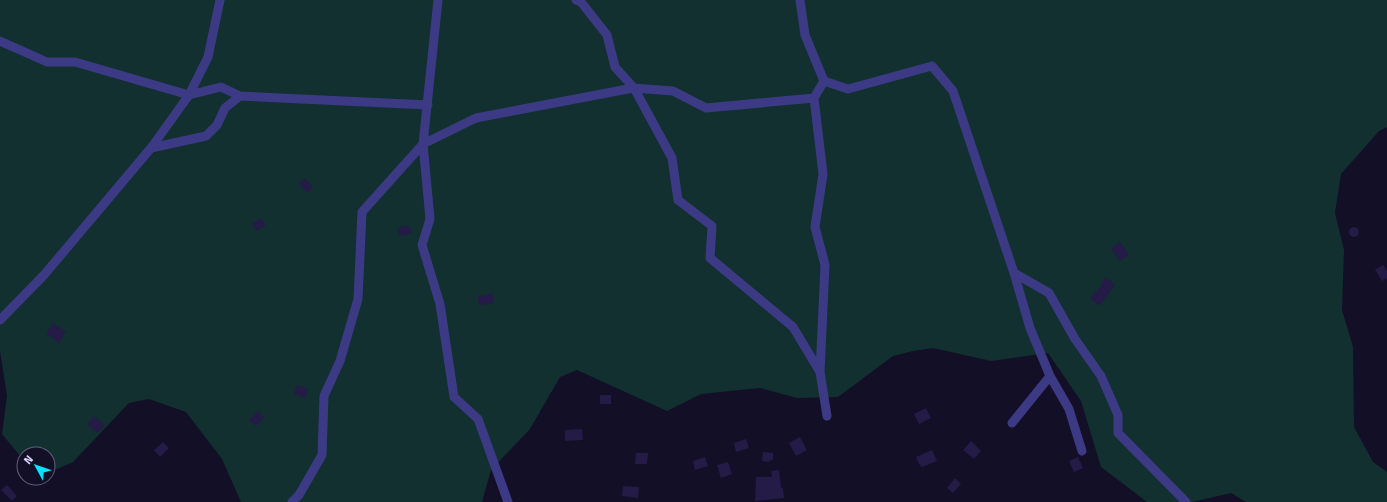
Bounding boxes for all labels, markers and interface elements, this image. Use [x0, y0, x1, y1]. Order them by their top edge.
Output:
north arrow [16, 446, 56, 486]
text: N [21, 453, 36, 467]

